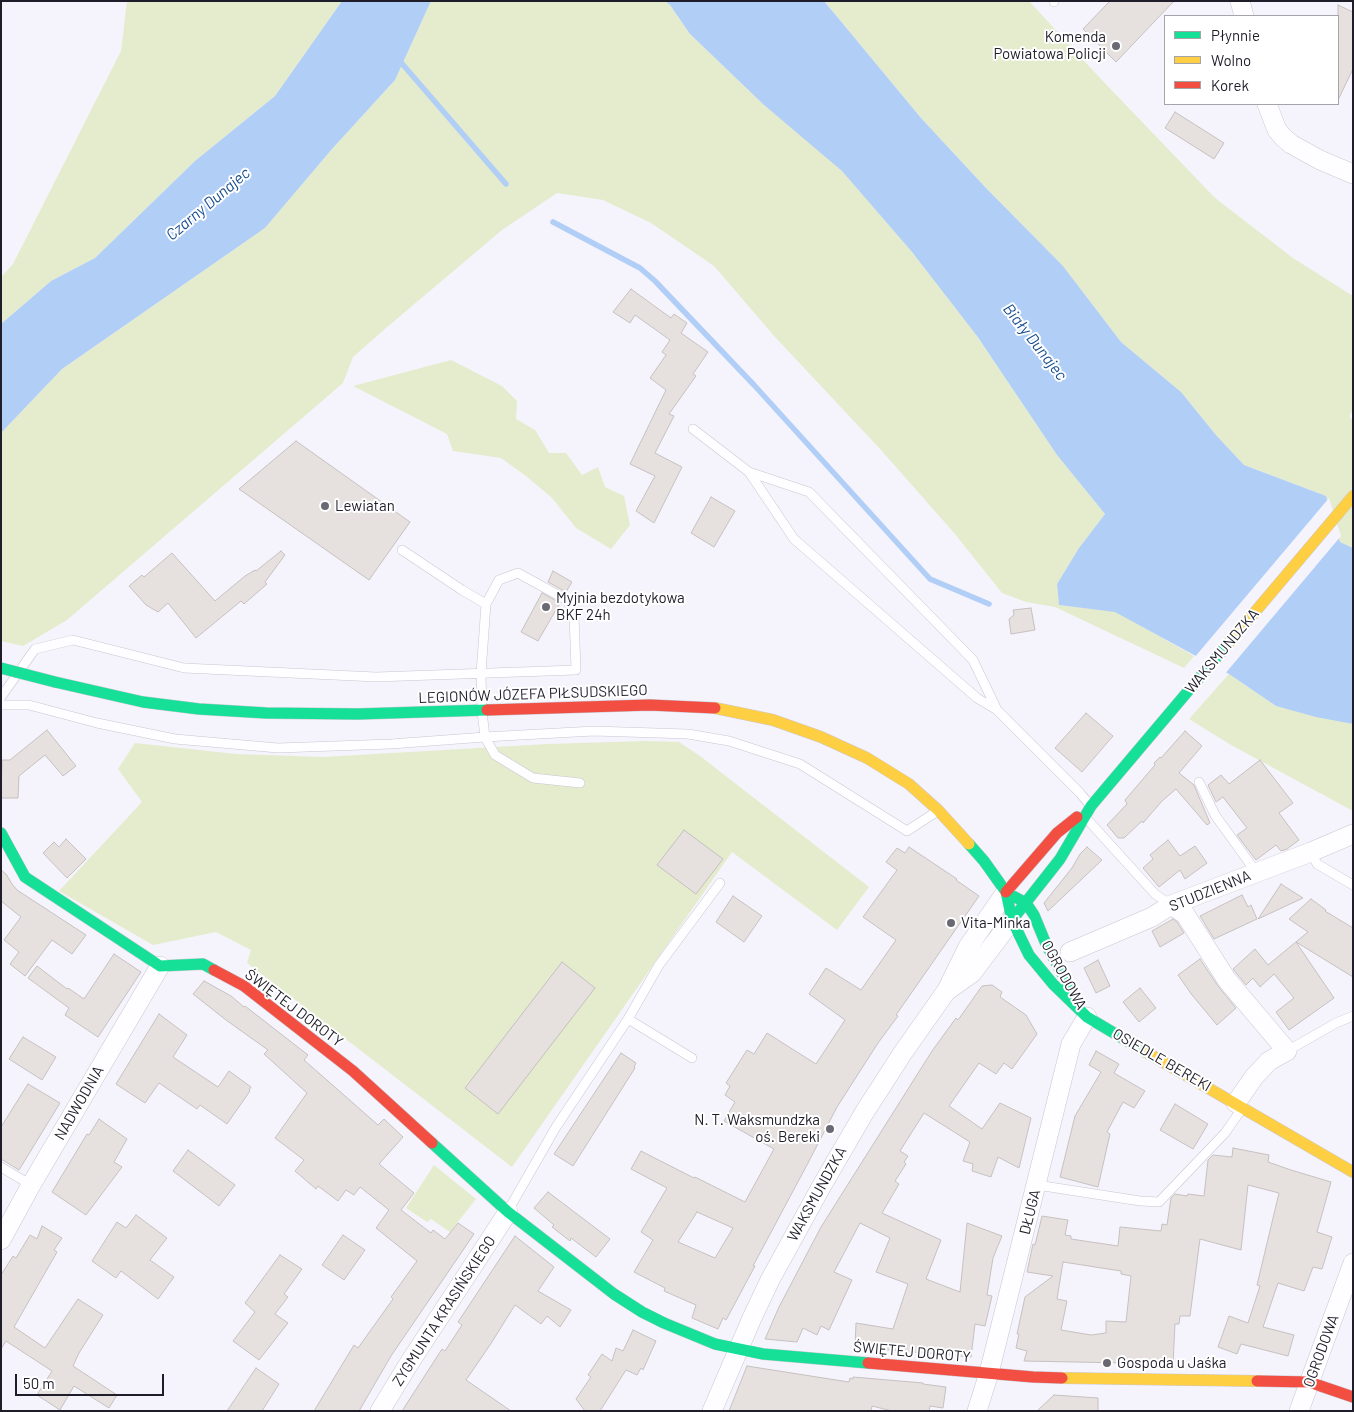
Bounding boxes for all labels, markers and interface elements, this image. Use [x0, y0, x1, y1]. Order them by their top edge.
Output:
legend [1164, 15, 1339, 105]
text: Płynnie [1211, 26, 1260, 44]
place label: Komenda Powiatowa Policji [993, 28, 1106, 63]
marker: Komenda Powiatowa Policji [1110, 40, 1122, 52]
text: Wolno [1211, 51, 1251, 69]
text: Korek [1211, 76, 1249, 94]
water label: Czarny Dunajec [162, 163, 254, 245]
water label: Biały Dunajec [999, 300, 1071, 384]
place label: Lewiatan [335, 497, 395, 515]
marker: Lewiatan [319, 500, 331, 512]
place label: Myjnia bezdotykowa BKF 24h [556, 589, 685, 624]
marker: Myjnia bezdotykowa BKF 24h [540, 601, 552, 613]
street label: WAKSMUNDZKA [1181, 605, 1263, 697]
street label: LEGIONÓW JÓZEFA PIŁSUDSKIEGO [418, 681, 648, 707]
street label: STUDZIENNA [1167, 866, 1253, 916]
place label: Vita-Minka [961, 914, 1030, 932]
marker: Vita-Minka [945, 917, 957, 929]
street label: OGRODOWA [1038, 937, 1090, 1013]
street label: ŚWIĘTEJ DOROTY [241, 965, 347, 1051]
street label: OSIEDLE BEREKI [1110, 1025, 1214, 1095]
street label: NADWODNIA [51, 1063, 107, 1143]
place label: N. T. Waksmundzka oś. Bereki [694, 1111, 820, 1146]
marker: N. T. Waksmundzka oś. Bereki [824, 1123, 836, 1135]
street label: WAKSMUNDZKA [784, 1144, 850, 1244]
street label: DŁUGA [1016, 1187, 1044, 1237]
street label: ZYGMUNTA KRASIŃSKIEGO [389, 1232, 499, 1390]
street label: OGRODOWA [1299, 1312, 1343, 1390]
street label: ŚWIĘTEJ DOROTY [852, 1338, 972, 1366]
place label: Gospoda u Jaśka [1117, 1354, 1226, 1372]
marker: Gospoda u Jaśka [1101, 1357, 1113, 1369]
scale bar [18, 1364, 166, 1396]
text: 50 m [23, 1374, 55, 1392]

